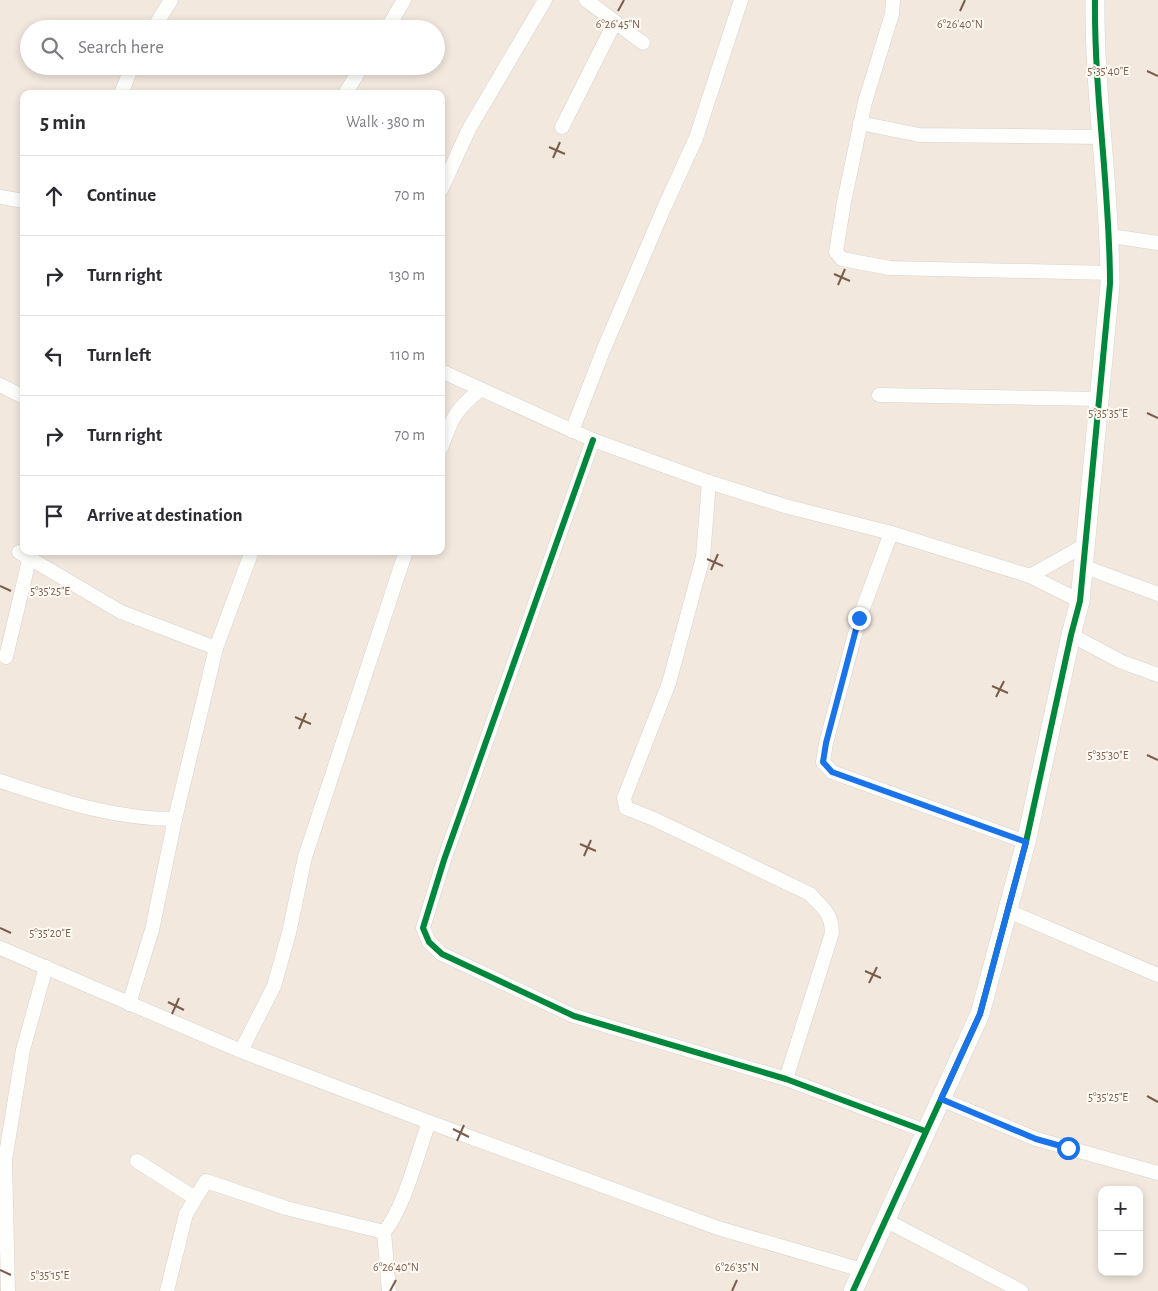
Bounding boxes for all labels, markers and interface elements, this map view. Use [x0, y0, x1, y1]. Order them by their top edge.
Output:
text: 6°26'45"N [596, 18, 640, 30]
text: 6°26'40"N [937, 18, 983, 30]
search box [20, 20, 445, 75]
icon: search [38, 34, 66, 62]
text: Search here [78, 38, 164, 57]
text: 5°35'40"E [1087, 65, 1129, 77]
text: 5 min [40, 112, 86, 133]
text: Walk · 380 m [346, 114, 425, 130]
icon: ahead [40, 182, 68, 210]
text: Continue [87, 186, 156, 205]
text: 70 m [394, 187, 425, 203]
icon: right [40, 262, 68, 290]
text: Turn right [87, 266, 162, 285]
text: 130 m [389, 267, 425, 283]
icon: left [40, 342, 68, 370]
text: Turn left [87, 346, 151, 365]
text: 110 m [390, 347, 425, 363]
text: 5°35'35"E [1088, 407, 1128, 419]
icon: right [40, 422, 68, 450]
text: Turn right [87, 426, 162, 445]
text: 70 m [394, 427, 425, 443]
icon: arrive [40, 502, 68, 530]
text: Arrive at destination [87, 506, 243, 525]
text: 5°35'25"E [30, 585, 70, 597]
route end [848, 607, 871, 630]
text: 5°35'30"E [1088, 749, 1129, 761]
text: 5°35'20"E [29, 927, 71, 939]
text: 5°35'25"E [1088, 1091, 1128, 1103]
route start [1057, 1137, 1080, 1160]
map controls [1098, 1186, 1143, 1276]
button: + [1098, 1186, 1143, 1231]
button: − [1098, 1231, 1143, 1276]
text: 6°26'40"N [373, 1261, 419, 1273]
text: 6°26'35"N [715, 1261, 759, 1273]
text: 5°35'15"E [31, 1269, 70, 1281]

